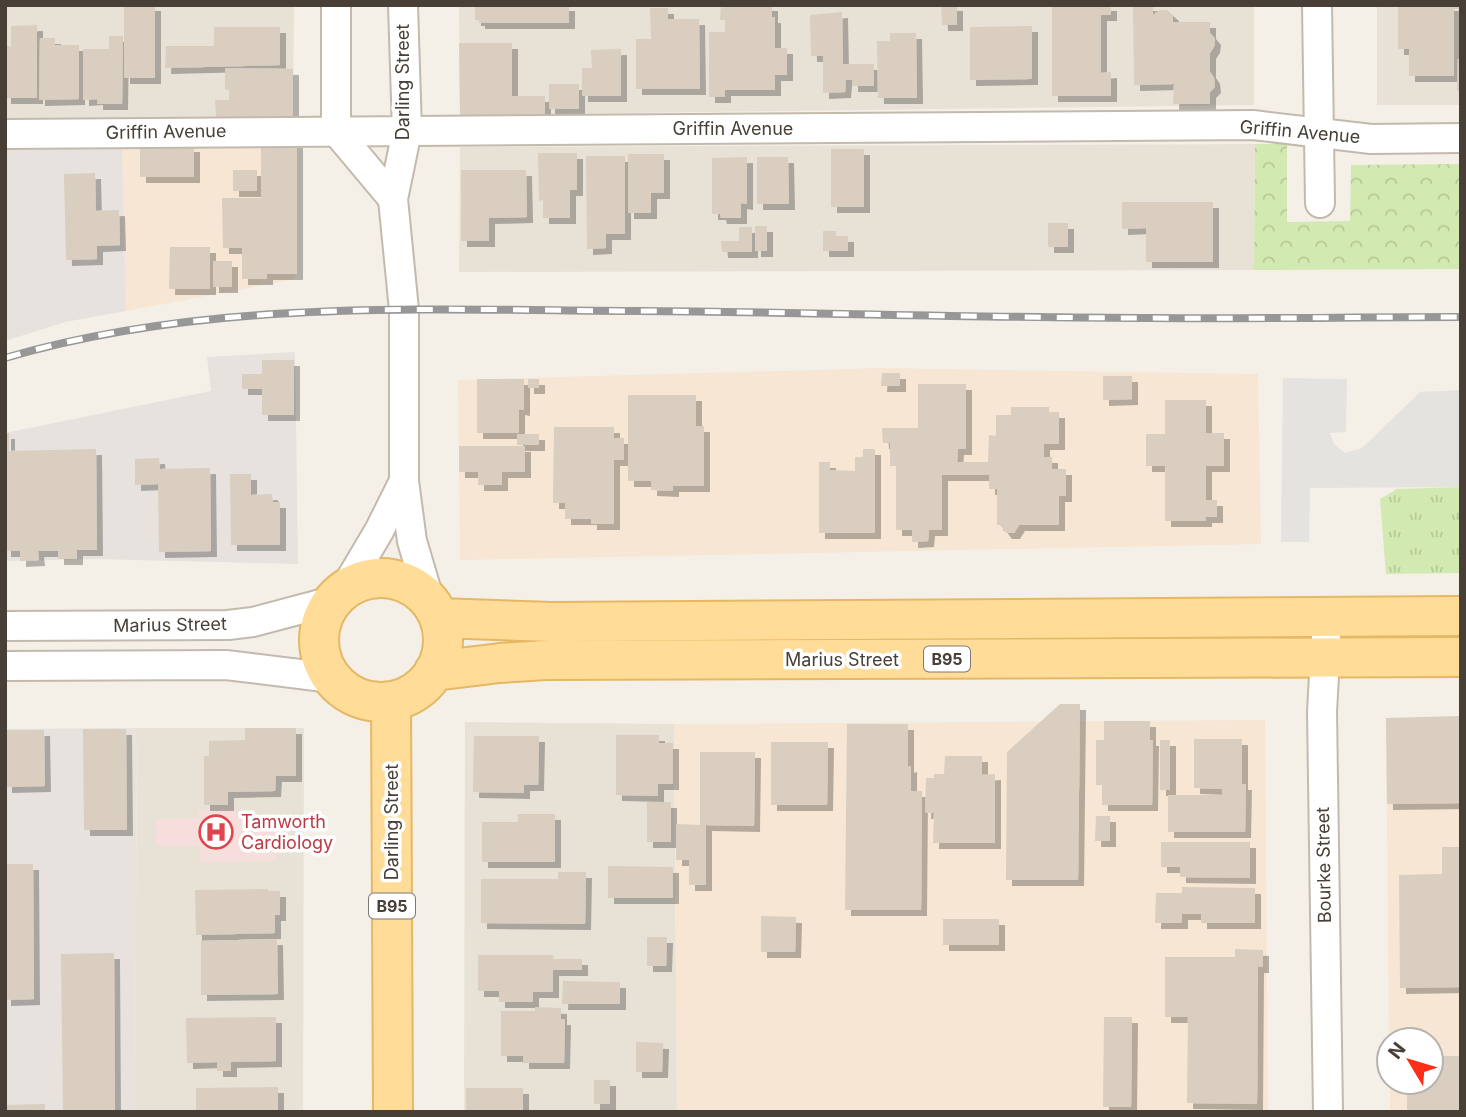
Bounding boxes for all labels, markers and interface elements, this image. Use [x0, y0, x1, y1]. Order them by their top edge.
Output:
street label: Darling Street [392, 24, 413, 140]
street label: Griffin Avenue [1239, 116, 1361, 147]
street label: Griffin Avenue [673, 118, 793, 139]
street label: Griffin Avenue [105, 120, 227, 143]
street label: Marius Street [113, 613, 227, 636]
road number: B95 [924, 646, 970, 672]
street label: Marius Street [785, 649, 899, 670]
street label: Darling Street [381, 764, 402, 880]
street label: Bourke Street [1312, 807, 1335, 923]
place label: Tamworth Cardiology [241, 811, 333, 853]
hospital icon: Tamworth Cardiology [197, 813, 235, 851]
road number: B95 [369, 893, 415, 918]
north arrow [1375, 1026, 1445, 1096]
text: N [1383, 1038, 1411, 1064]

